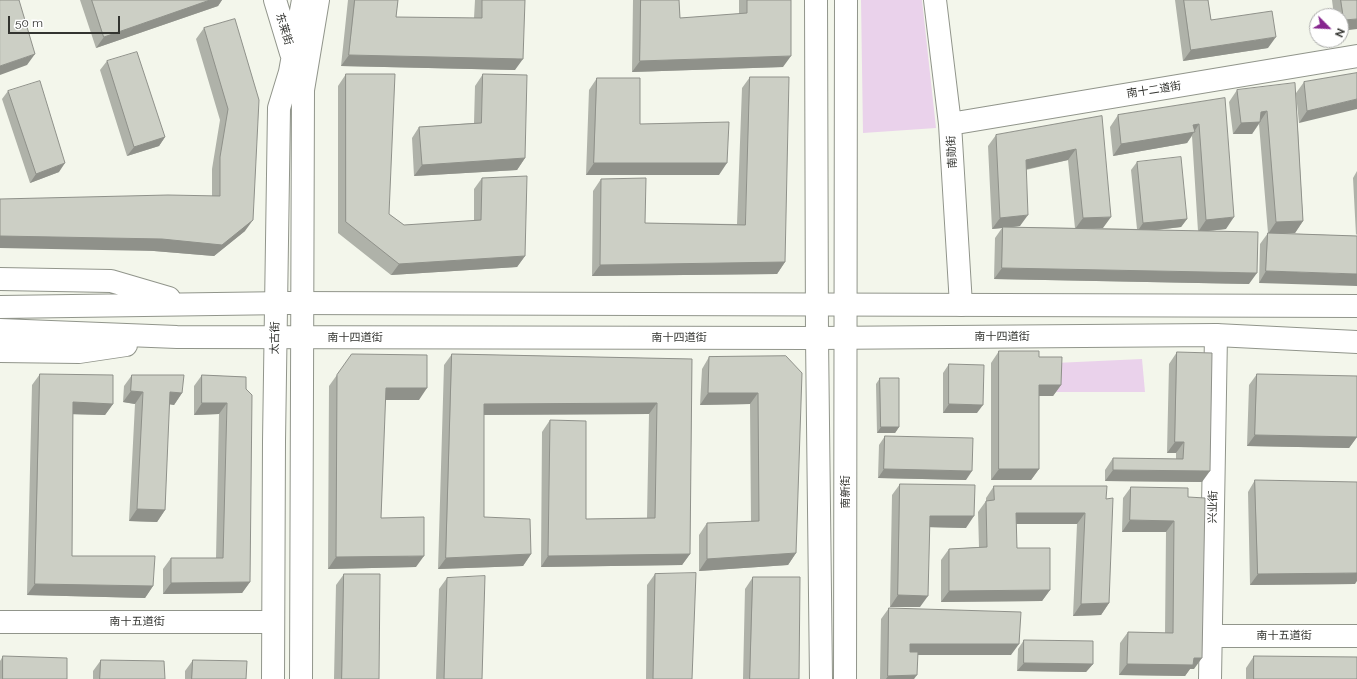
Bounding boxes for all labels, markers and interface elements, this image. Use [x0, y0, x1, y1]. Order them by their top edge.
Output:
scale bar [10, 8, 122, 34]
north arrow [1309, 8, 1349, 48]
street label: 东莱街 [273, 11, 295, 47]
text: 50 m [15, 16, 43, 30]
text: N [1332, 26, 1347, 39]
street label: 南十二道街 [1126, 79, 1182, 101]
street label: 南勋街 [945, 135, 959, 169]
street label: 太古街 [268, 321, 282, 355]
street label: 南十四道街 [975, 330, 1029, 344]
street label: 南十四道街 [328, 331, 382, 345]
street label: 南十四道街 [652, 331, 706, 345]
street label: 南新街 [839, 476, 853, 508]
street label: 兴业街 [1206, 490, 1220, 524]
street label: 南十五道街 [110, 615, 164, 629]
street label: 南十五道街 [1257, 629, 1311, 643]

